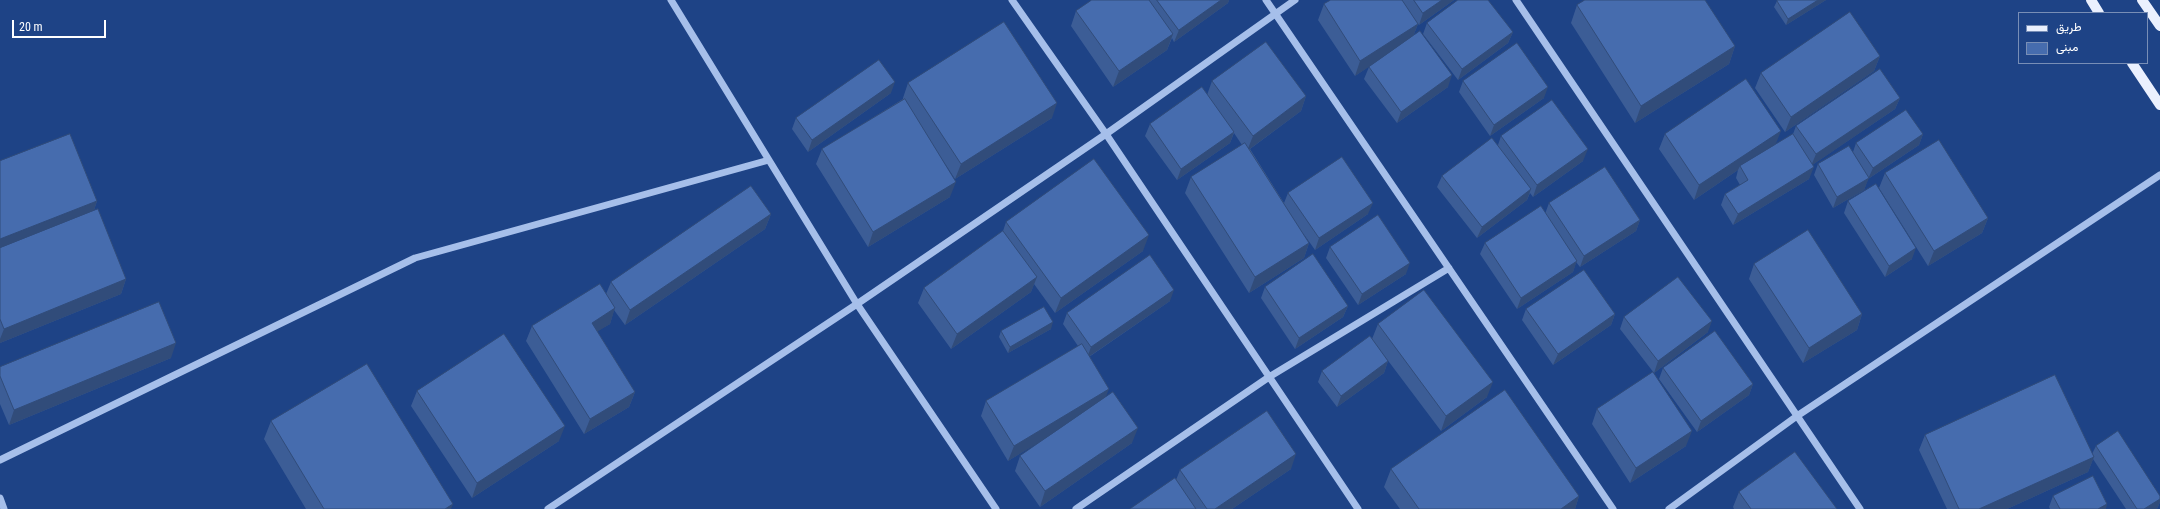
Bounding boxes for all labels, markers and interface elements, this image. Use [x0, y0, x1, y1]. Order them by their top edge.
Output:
scale bar [14, 12, 108, 38]
legend [2018, 12, 2148, 64]
text: 20 m [19, 20, 43, 34]
text: طريق [2056, 20, 2081, 34]
text: مبنى [2056, 40, 2078, 54]

